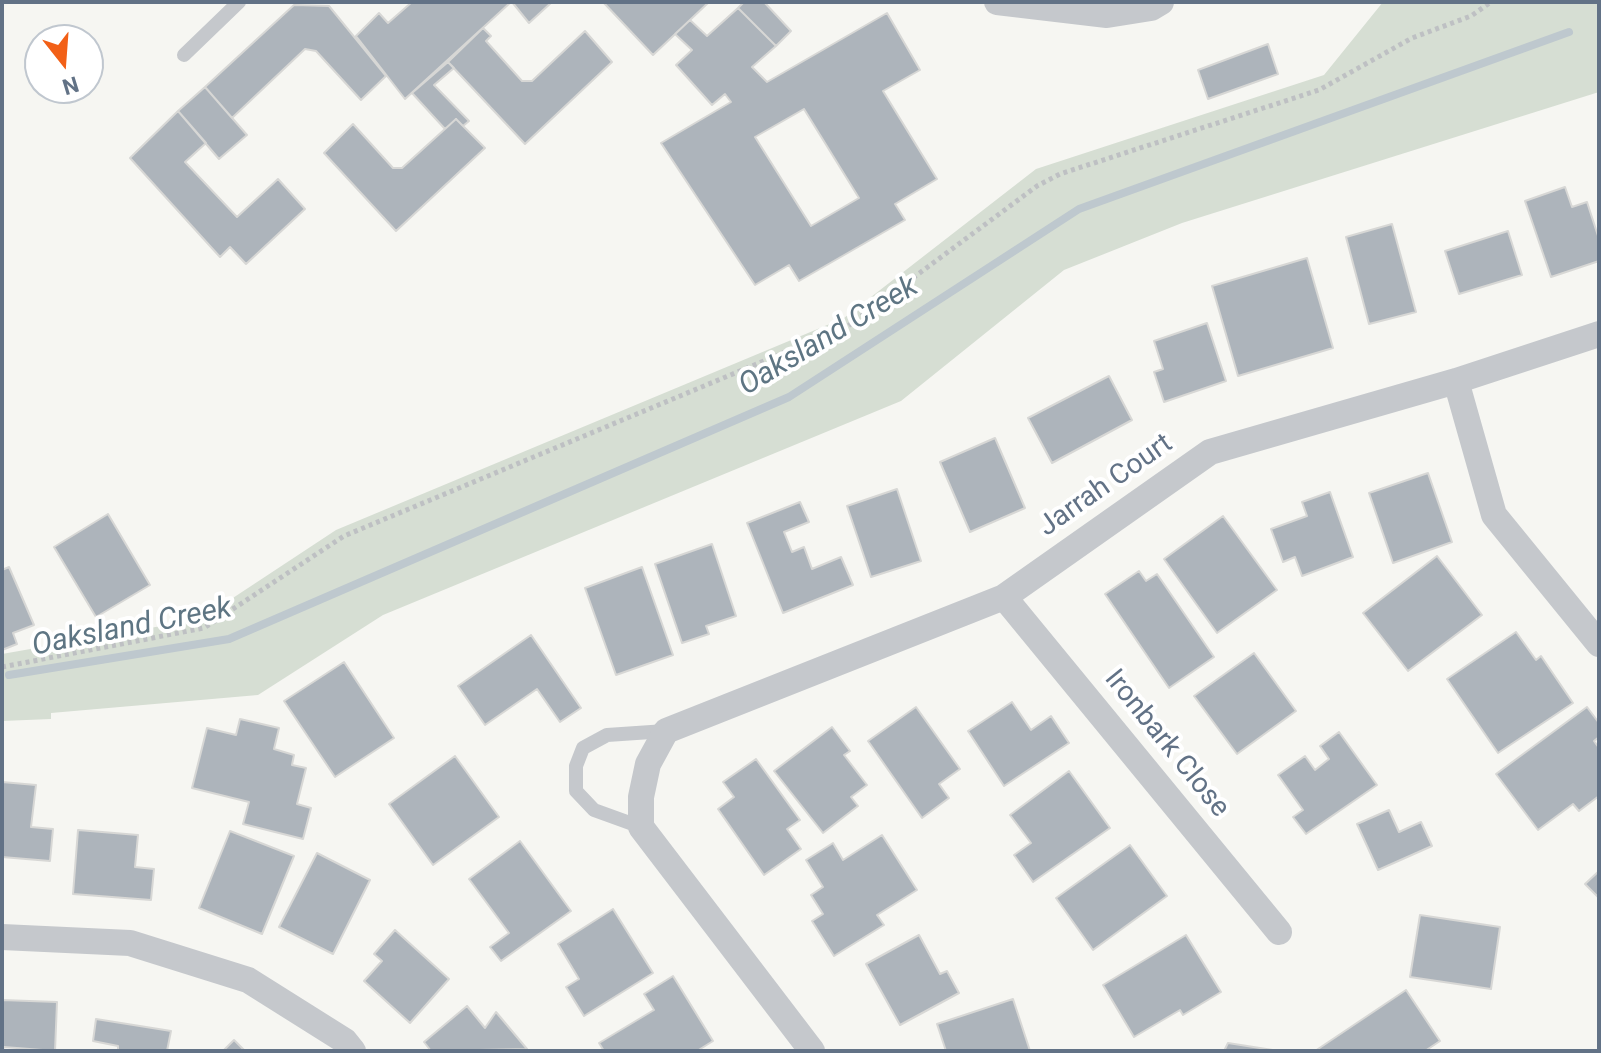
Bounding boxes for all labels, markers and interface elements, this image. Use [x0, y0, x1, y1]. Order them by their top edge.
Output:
north arrow [24, 24, 104, 104]
text: N [59, 71, 82, 100]
water label: Oaksland Creek [733, 269, 925, 405]
street label: Jarrah Court [1033, 428, 1179, 544]
water label: Oaksland Creek [29, 591, 235, 665]
street label: Ironbark Close [1096, 663, 1236, 825]

